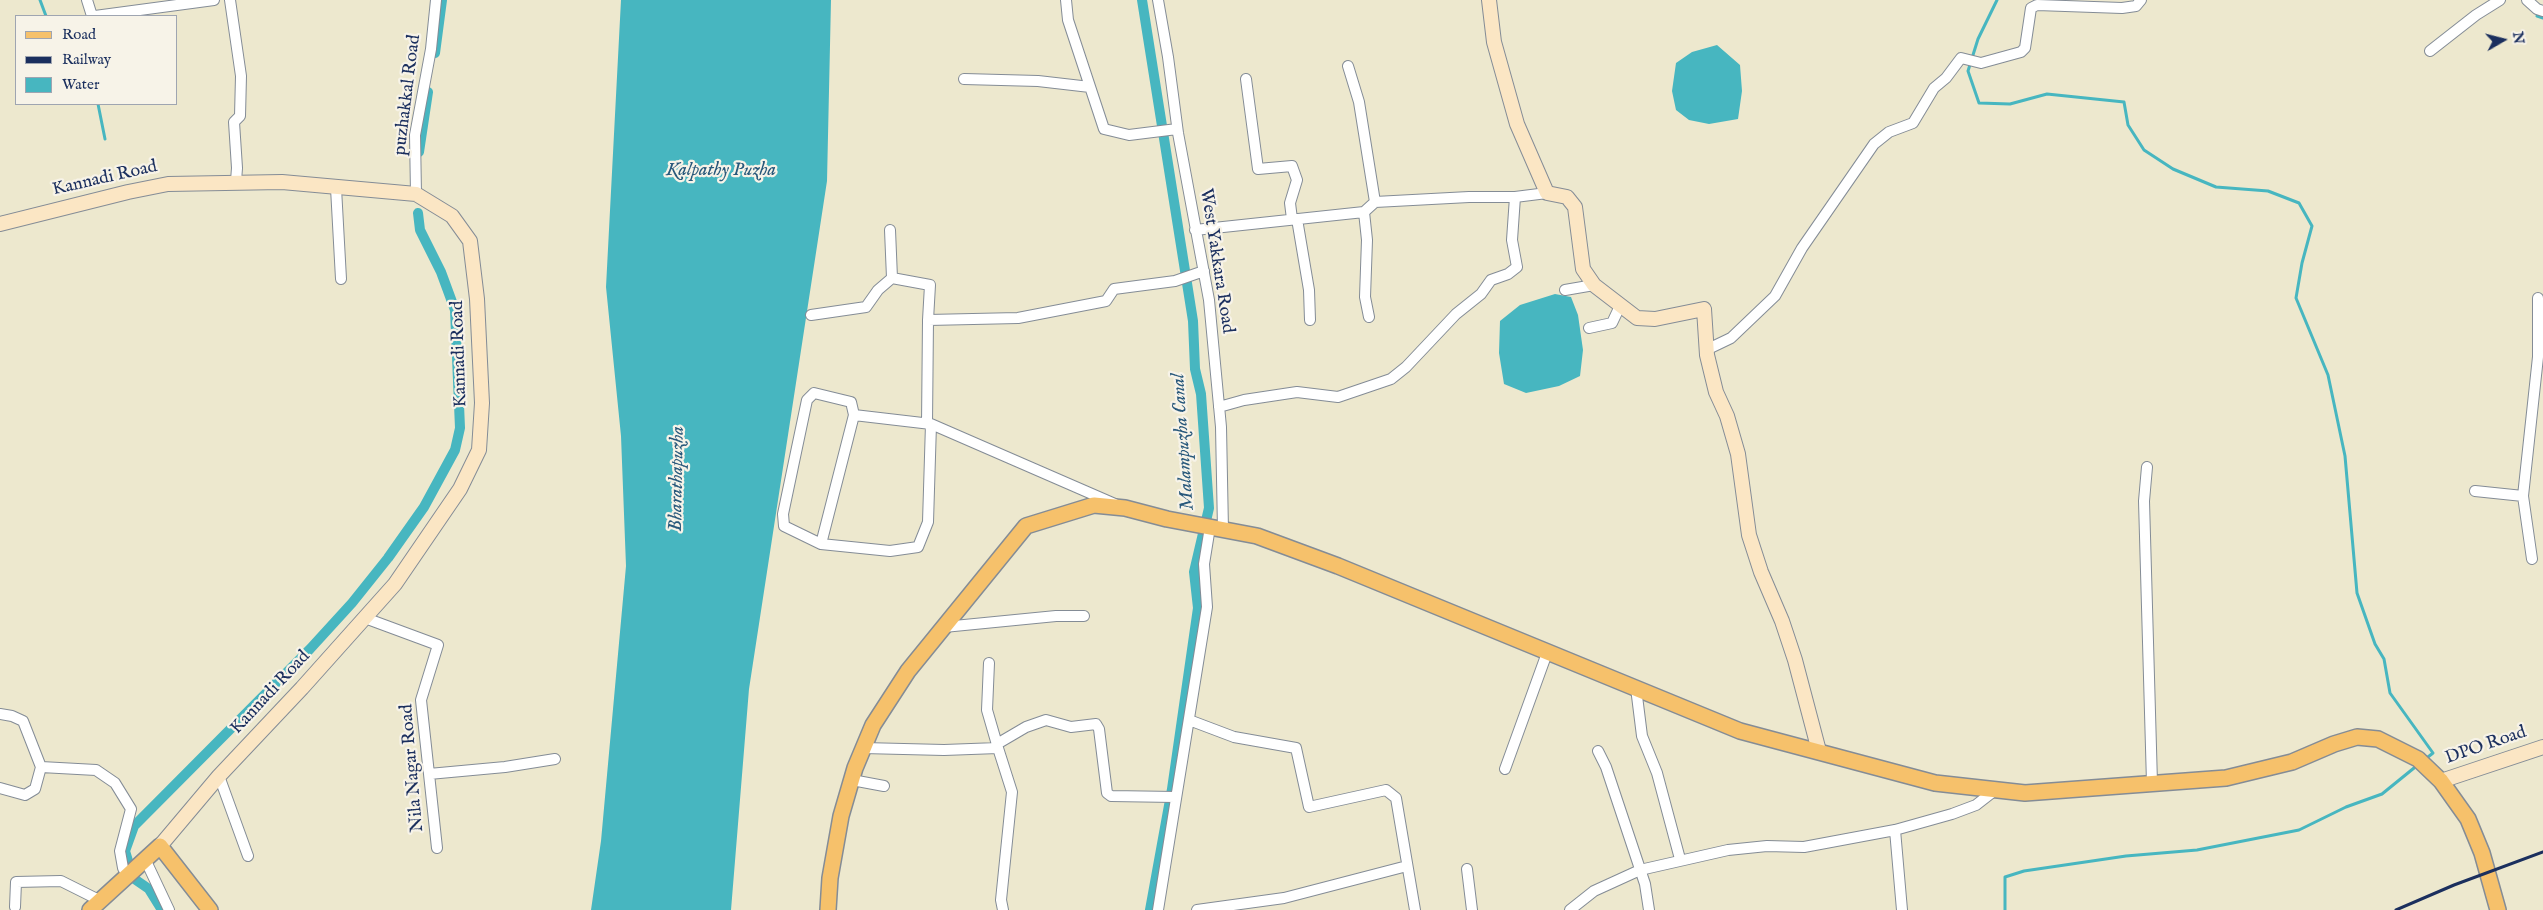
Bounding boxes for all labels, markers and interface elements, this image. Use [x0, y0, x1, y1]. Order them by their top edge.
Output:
legend [15, 15, 178, 105]
north arrow [2478, 15, 2528, 65]
text: Road [62, 25, 96, 44]
text: N [2508, 31, 2528, 45]
street label: puzhakkal Road [390, 33, 426, 157]
text: Railway [62, 50, 111, 69]
text: Water [62, 75, 99, 94]
street label: Kannadi Road [51, 156, 159, 202]
water label: Kalpathy Puzha [666, 160, 776, 182]
street label: West Yakkara Road [1194, 187, 1238, 335]
street label: Kannadi Road [447, 300, 473, 408]
water label: Malampuzha Canal [1168, 373, 1200, 511]
water label: Bharathapuzha [666, 426, 690, 532]
street label: Kannadi Road [227, 647, 315, 739]
street label: Nila Nagar Road [397, 703, 429, 833]
street label: DPO Road [2443, 722, 2529, 770]

